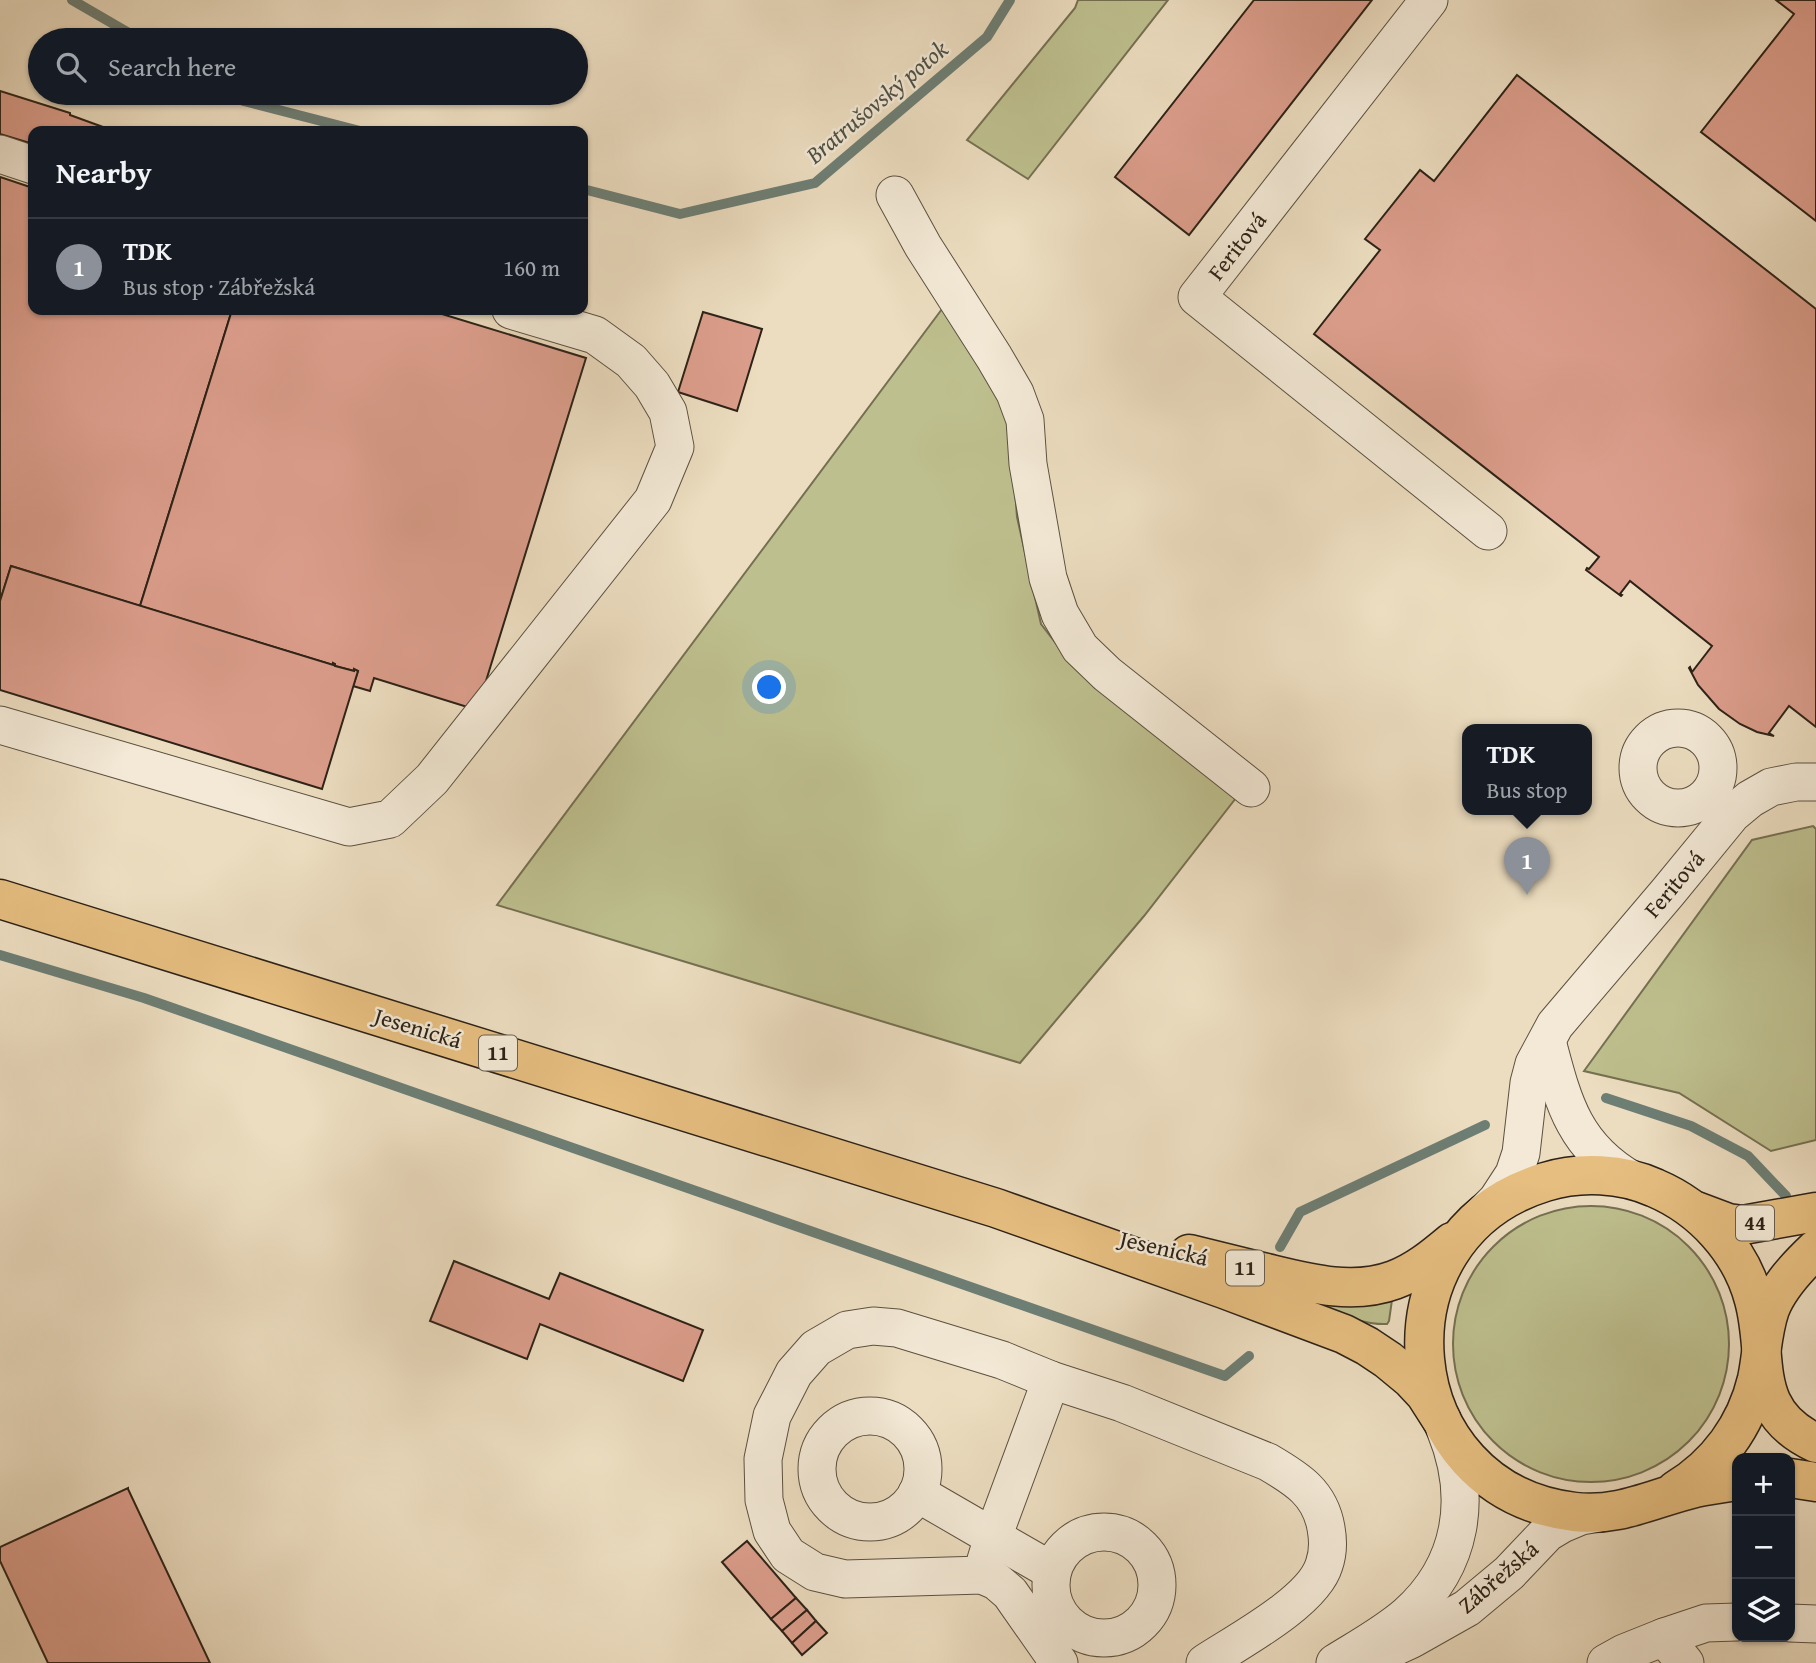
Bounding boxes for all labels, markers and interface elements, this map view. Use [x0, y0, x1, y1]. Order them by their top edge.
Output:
search box [28, 28, 588, 105]
water label: Bratrušovský potok [797, 32, 955, 172]
text: Search here [108, 47, 236, 86]
icon: search [52, 48, 90, 86]
text: Nearby [56, 150, 152, 194]
street label: Feritová [1199, 204, 1274, 287]
text: TDK [123, 231, 172, 270]
text: 1 [73, 251, 85, 284]
text: 160 m [503, 251, 560, 284]
text: Bus stop · Zábřežská [123, 270, 315, 303]
your location [752, 670, 786, 704]
popup [1462, 724, 1592, 815]
text: TDK [1486, 734, 1535, 773]
text: Bus stop [1486, 773, 1568, 806]
pin: 1 [1504, 837, 1550, 895]
street label: Feritová [1636, 843, 1712, 924]
street label: Jesenická [368, 998, 466, 1056]
road number: 11 [479, 1036, 517, 1070]
road number: 44 [1736, 1206, 1774, 1240]
street label: Jesenická [1114, 1221, 1212, 1274]
road number: 11 [1226, 1250, 1264, 1286]
map controls [1732, 1453, 1795, 1642]
button: + [1732, 1453, 1795, 1516]
button: − [1732, 1516, 1795, 1579]
street label: Zábřežská [1450, 1532, 1545, 1621]
button: layers [1732, 1579, 1795, 1642]

